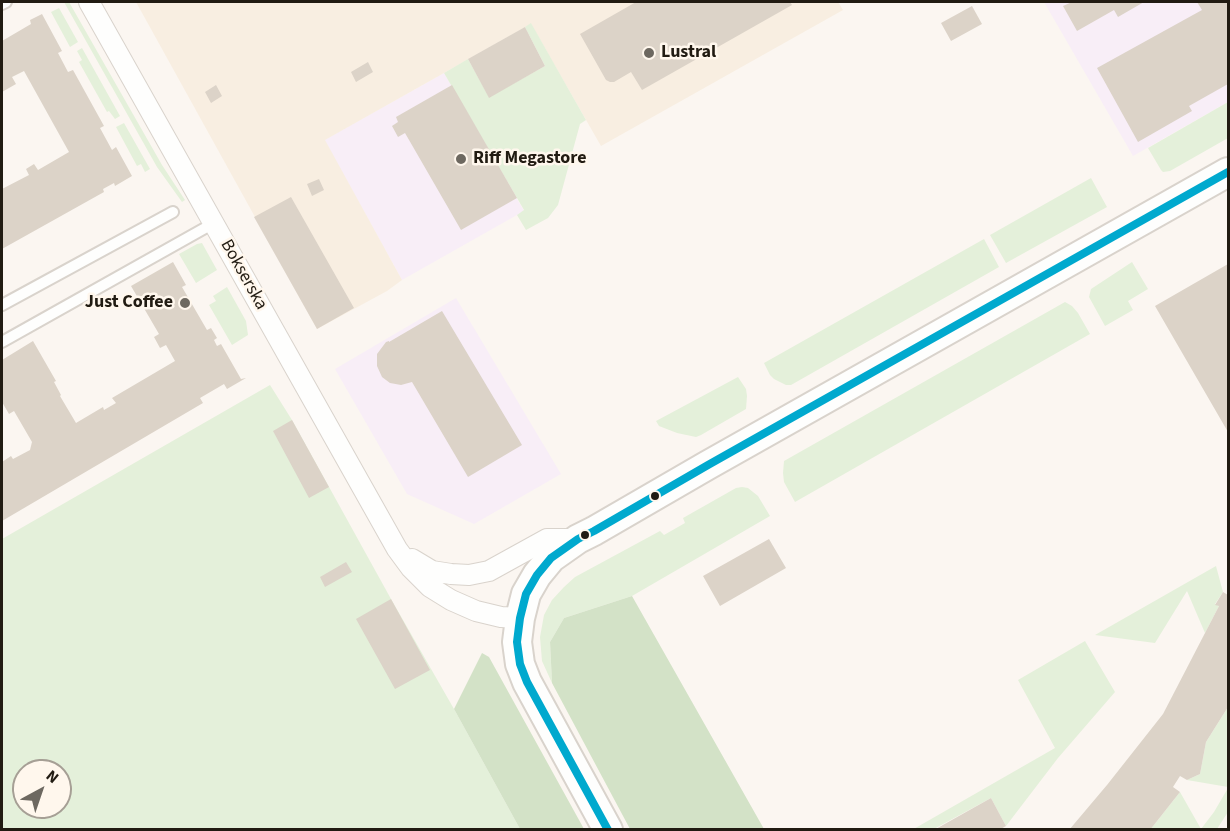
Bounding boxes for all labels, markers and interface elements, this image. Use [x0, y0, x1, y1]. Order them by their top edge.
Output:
place label: Lustral [661, 42, 716, 64]
marker: Lustral [642, 46, 656, 60]
place label: Riff Megastore [473, 148, 587, 170]
marker: Riff Megastore [454, 152, 468, 166]
street label: Bokserska [215, 236, 271, 314]
place label: Just Coffee [85, 292, 173, 314]
marker: Just Coffee [178, 296, 192, 310]
unlabelled marker [649, 490, 661, 502]
unlabelled marker [579, 529, 591, 541]
north arrow [12, 759, 72, 819]
text: N [41, 765, 63, 789]

